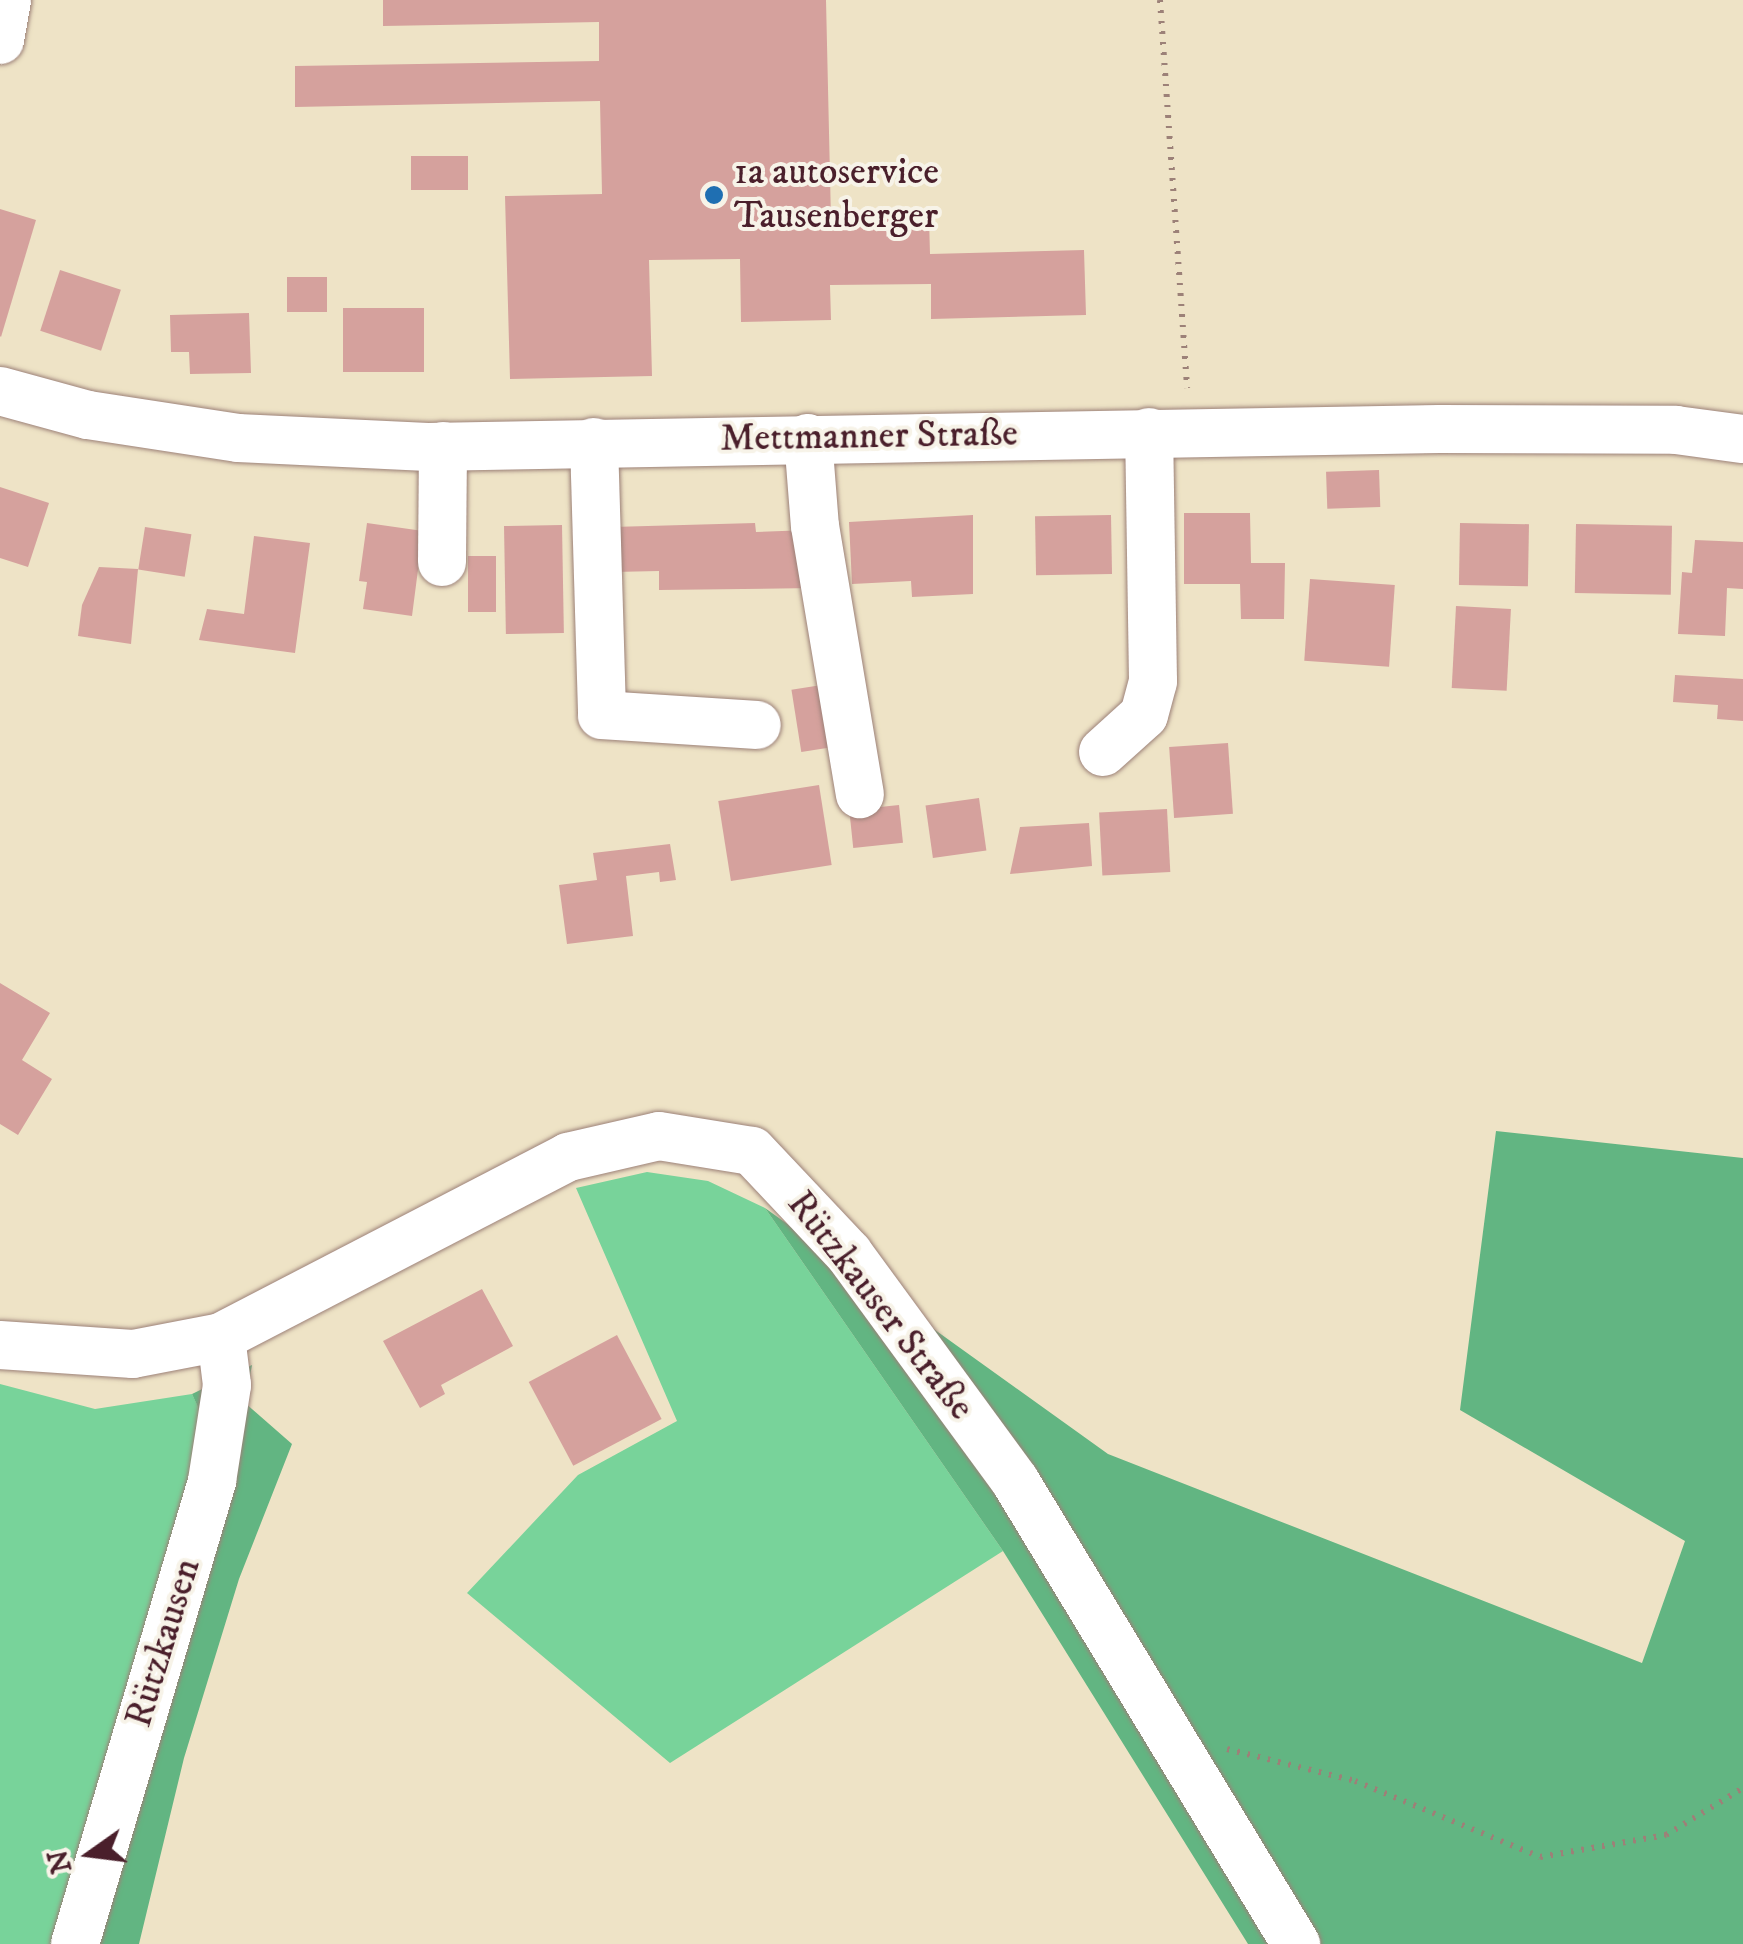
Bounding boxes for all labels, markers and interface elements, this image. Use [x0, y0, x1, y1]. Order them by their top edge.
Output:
place label: 1a autoservice Tausenberger [734, 150, 939, 240]
marker: 1a autoservice Tausenberger [703, 184, 725, 206]
street label: Mettmanner Straße [720, 412, 1018, 462]
street label: Rützkauser Straße [777, 1183, 983, 1429]
street label: Rützkausen [117, 1553, 211, 1733]
north arrow [40, 1804, 140, 1904]
text: N [41, 1846, 80, 1877]

